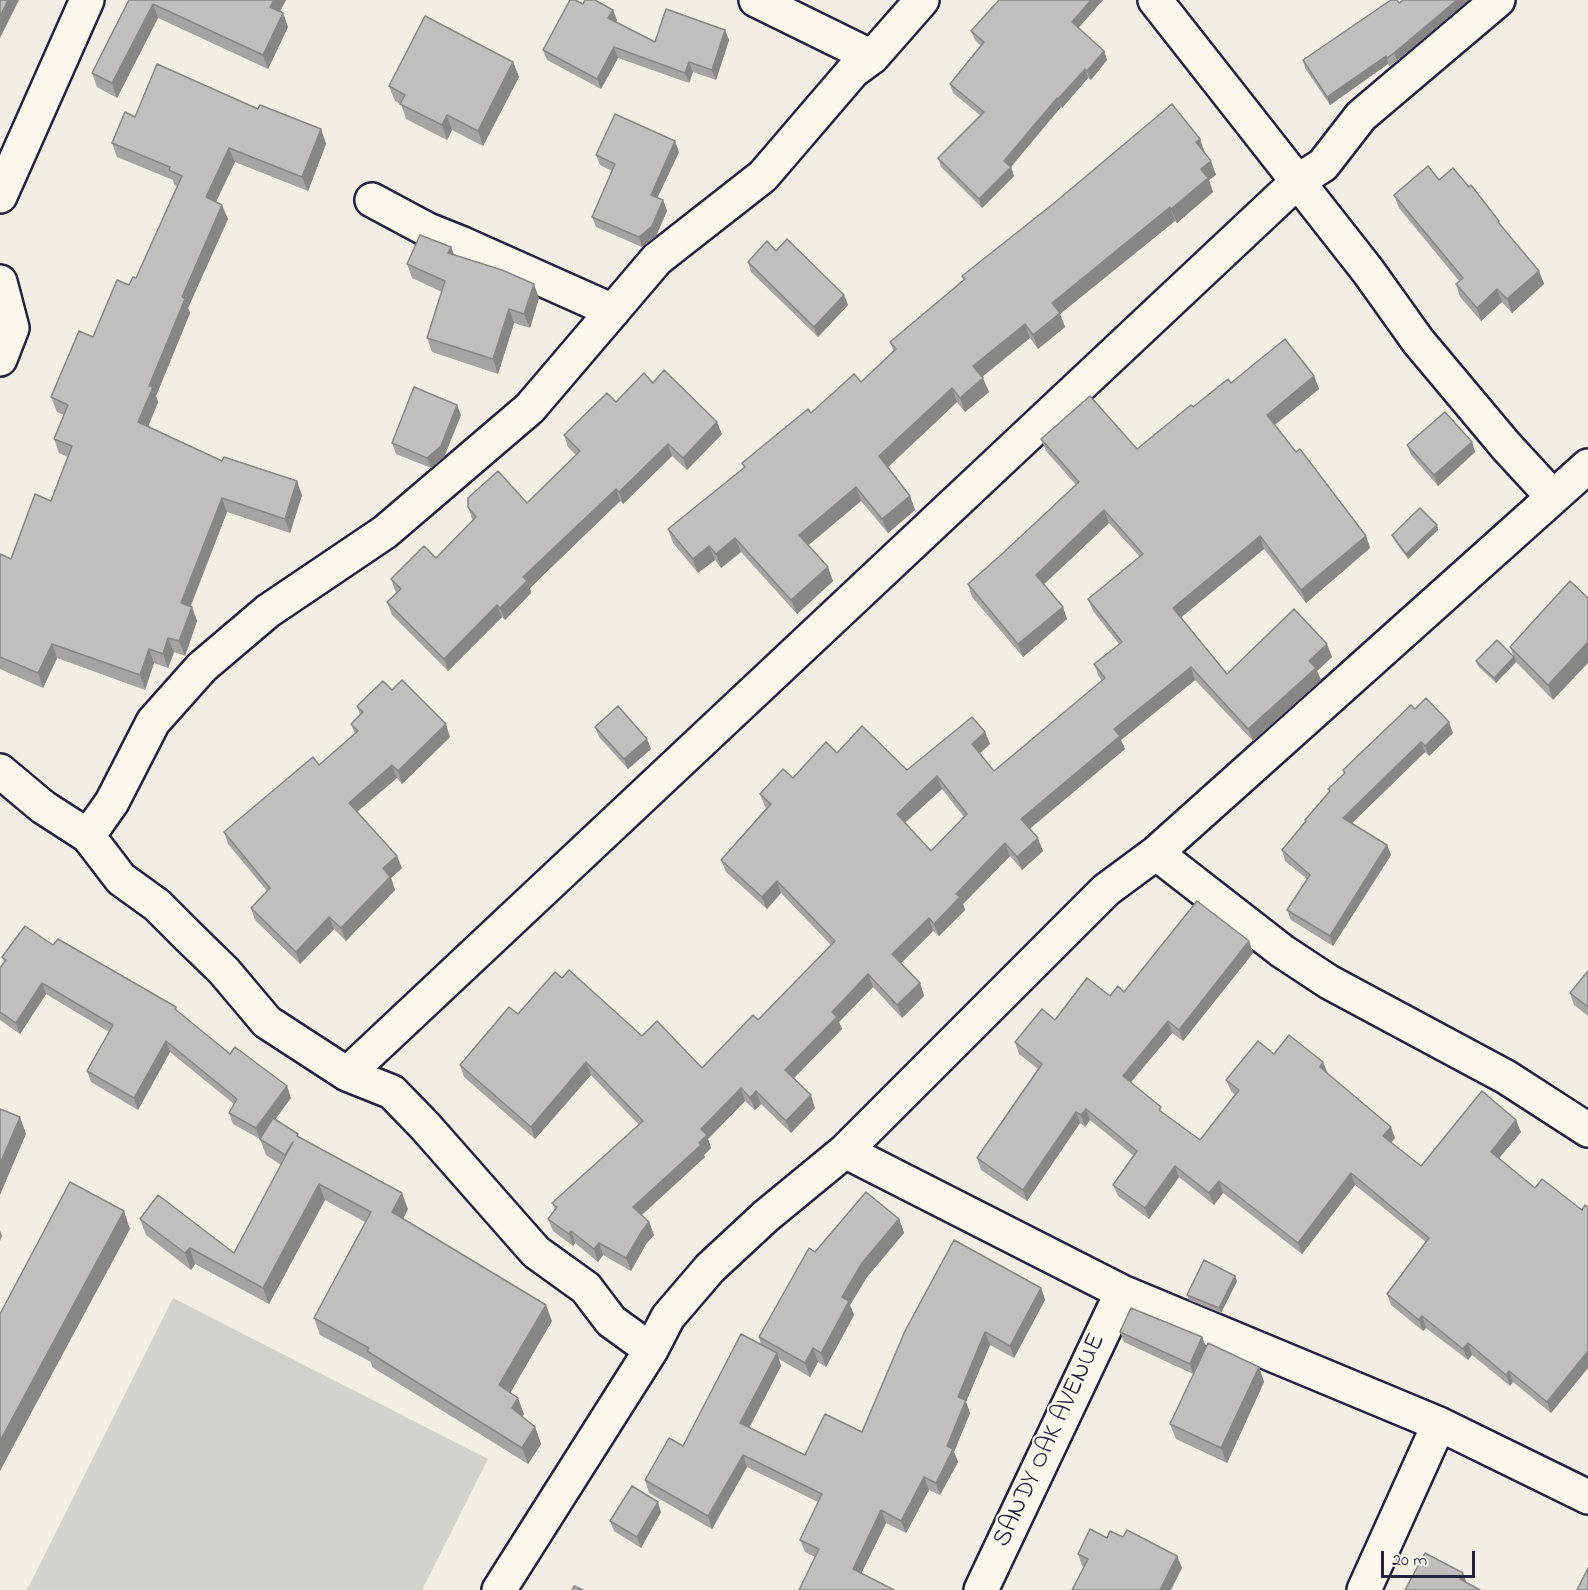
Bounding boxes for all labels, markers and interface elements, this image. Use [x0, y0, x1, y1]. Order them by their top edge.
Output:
street label: SANDY OAK AVENUE [988, 1329, 1114, 1553]
scale bar [1384, 1539, 1478, 1577]
text: 20 m [1392, 1548, 1427, 1574]

